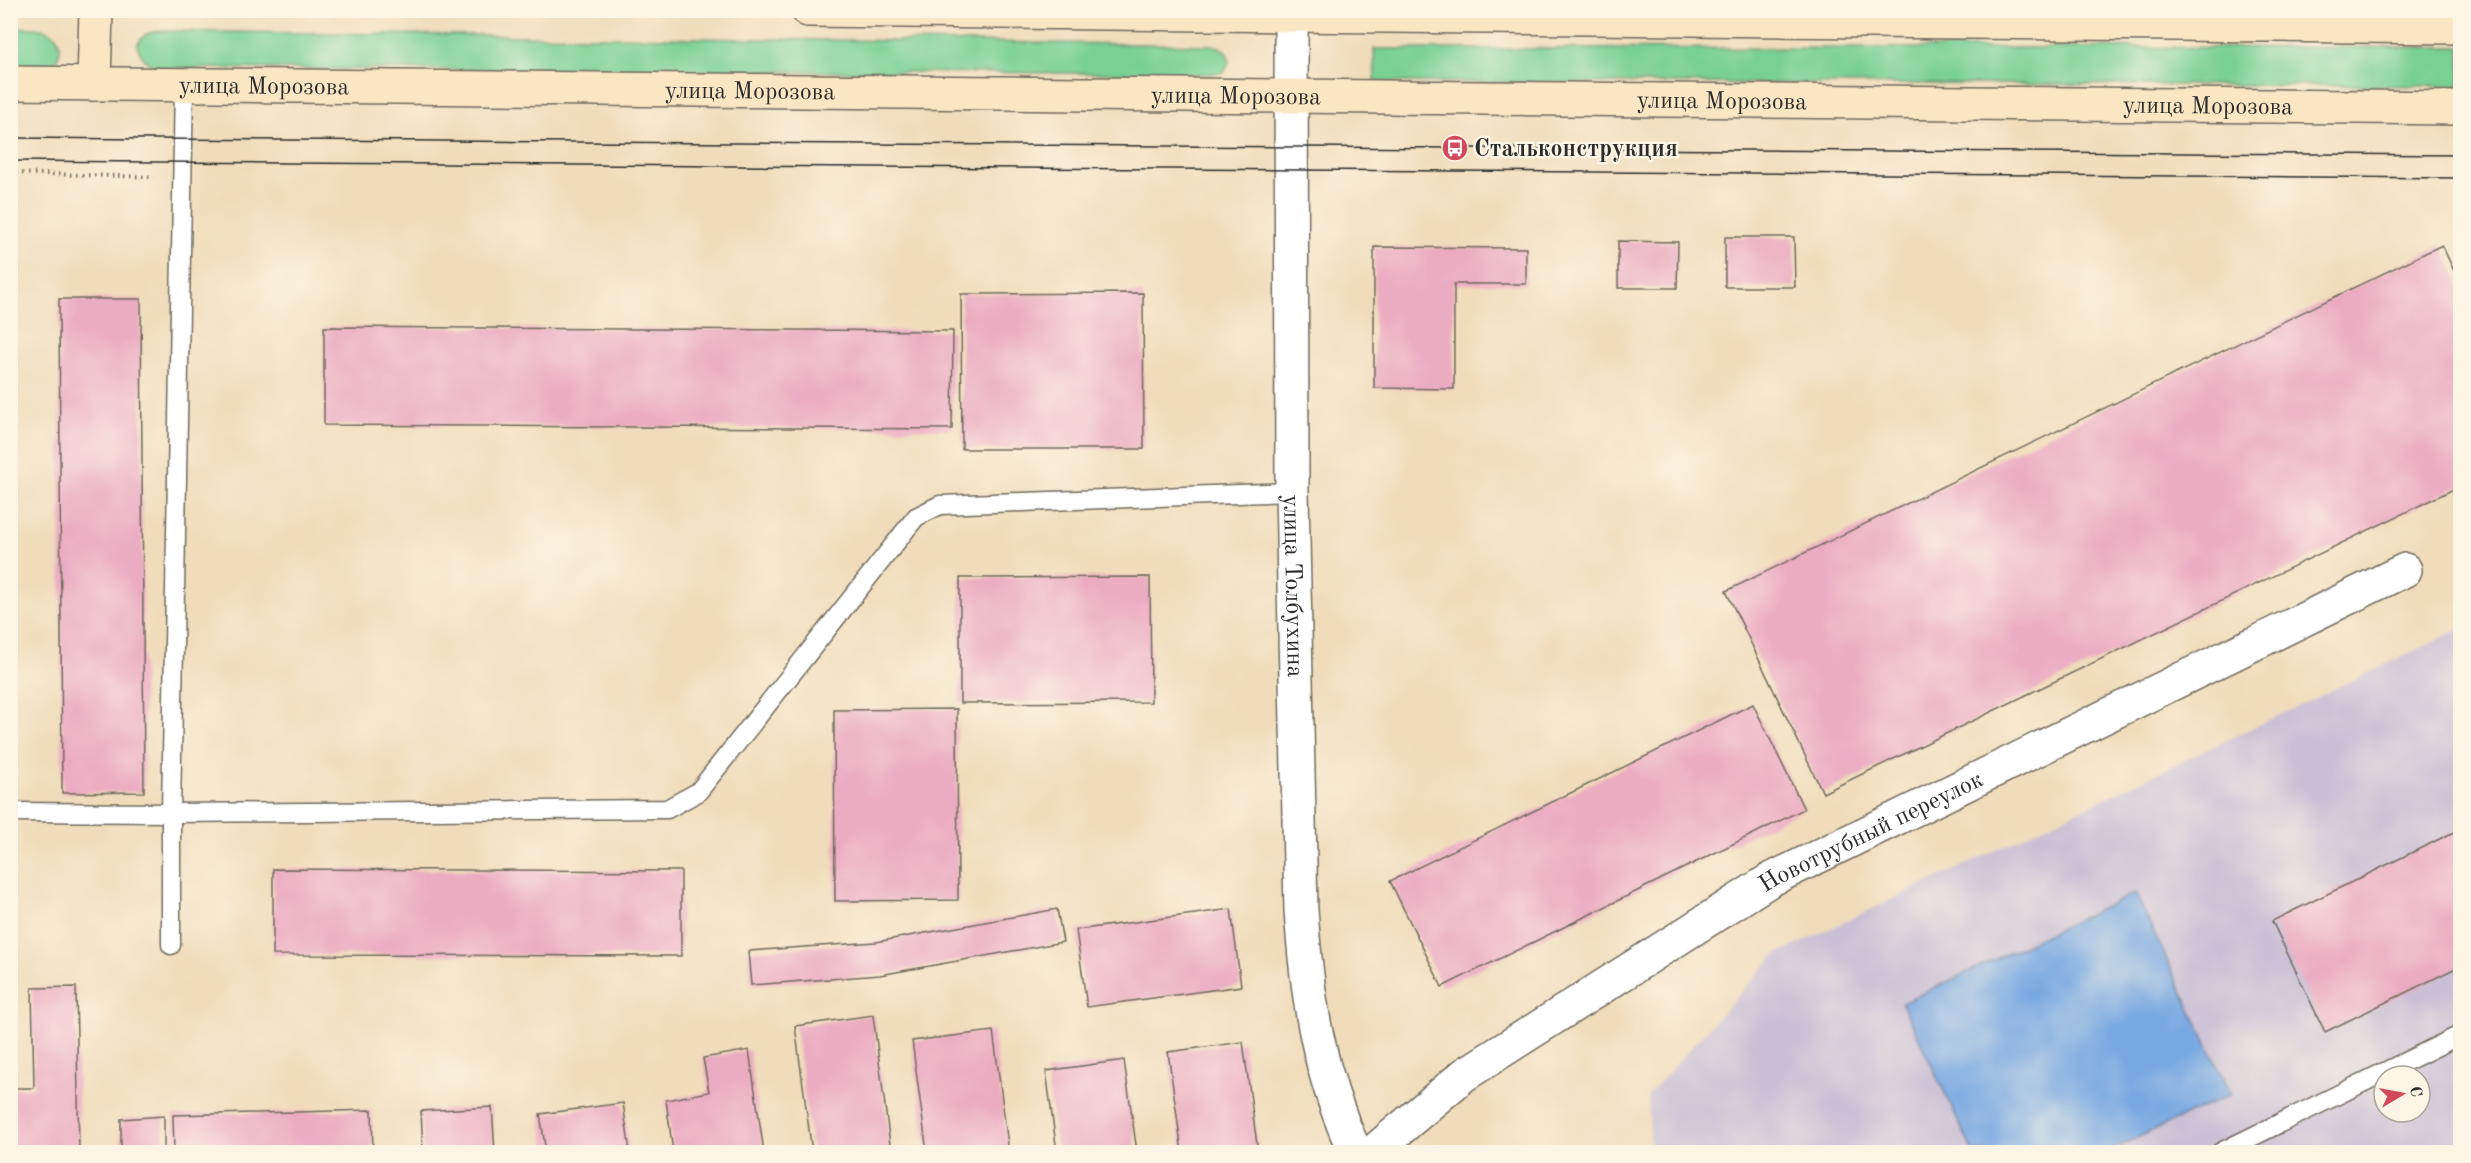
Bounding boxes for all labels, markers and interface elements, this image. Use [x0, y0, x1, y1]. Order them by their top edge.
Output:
street label: улица Морозова [179, 75, 349, 100]
street label: улица Морозова [665, 80, 835, 105]
street label: улица Морозова [1151, 85, 1321, 110]
street label: улица Морозова [1637, 90, 1807, 115]
street label: улица Морозова [2123, 95, 2293, 120]
bus stop icon: Стальконструкция [1440, 133, 1470, 163]
place label: Стальконструкция [1474, 138, 1678, 162]
street label: улица Толбухина [1278, 494, 1306, 678]
street label: Новотрубный переулок [1755, 768, 1987, 898]
north arrow [2372, 1064, 2432, 1124]
text: С [2406, 1085, 2424, 1098]

